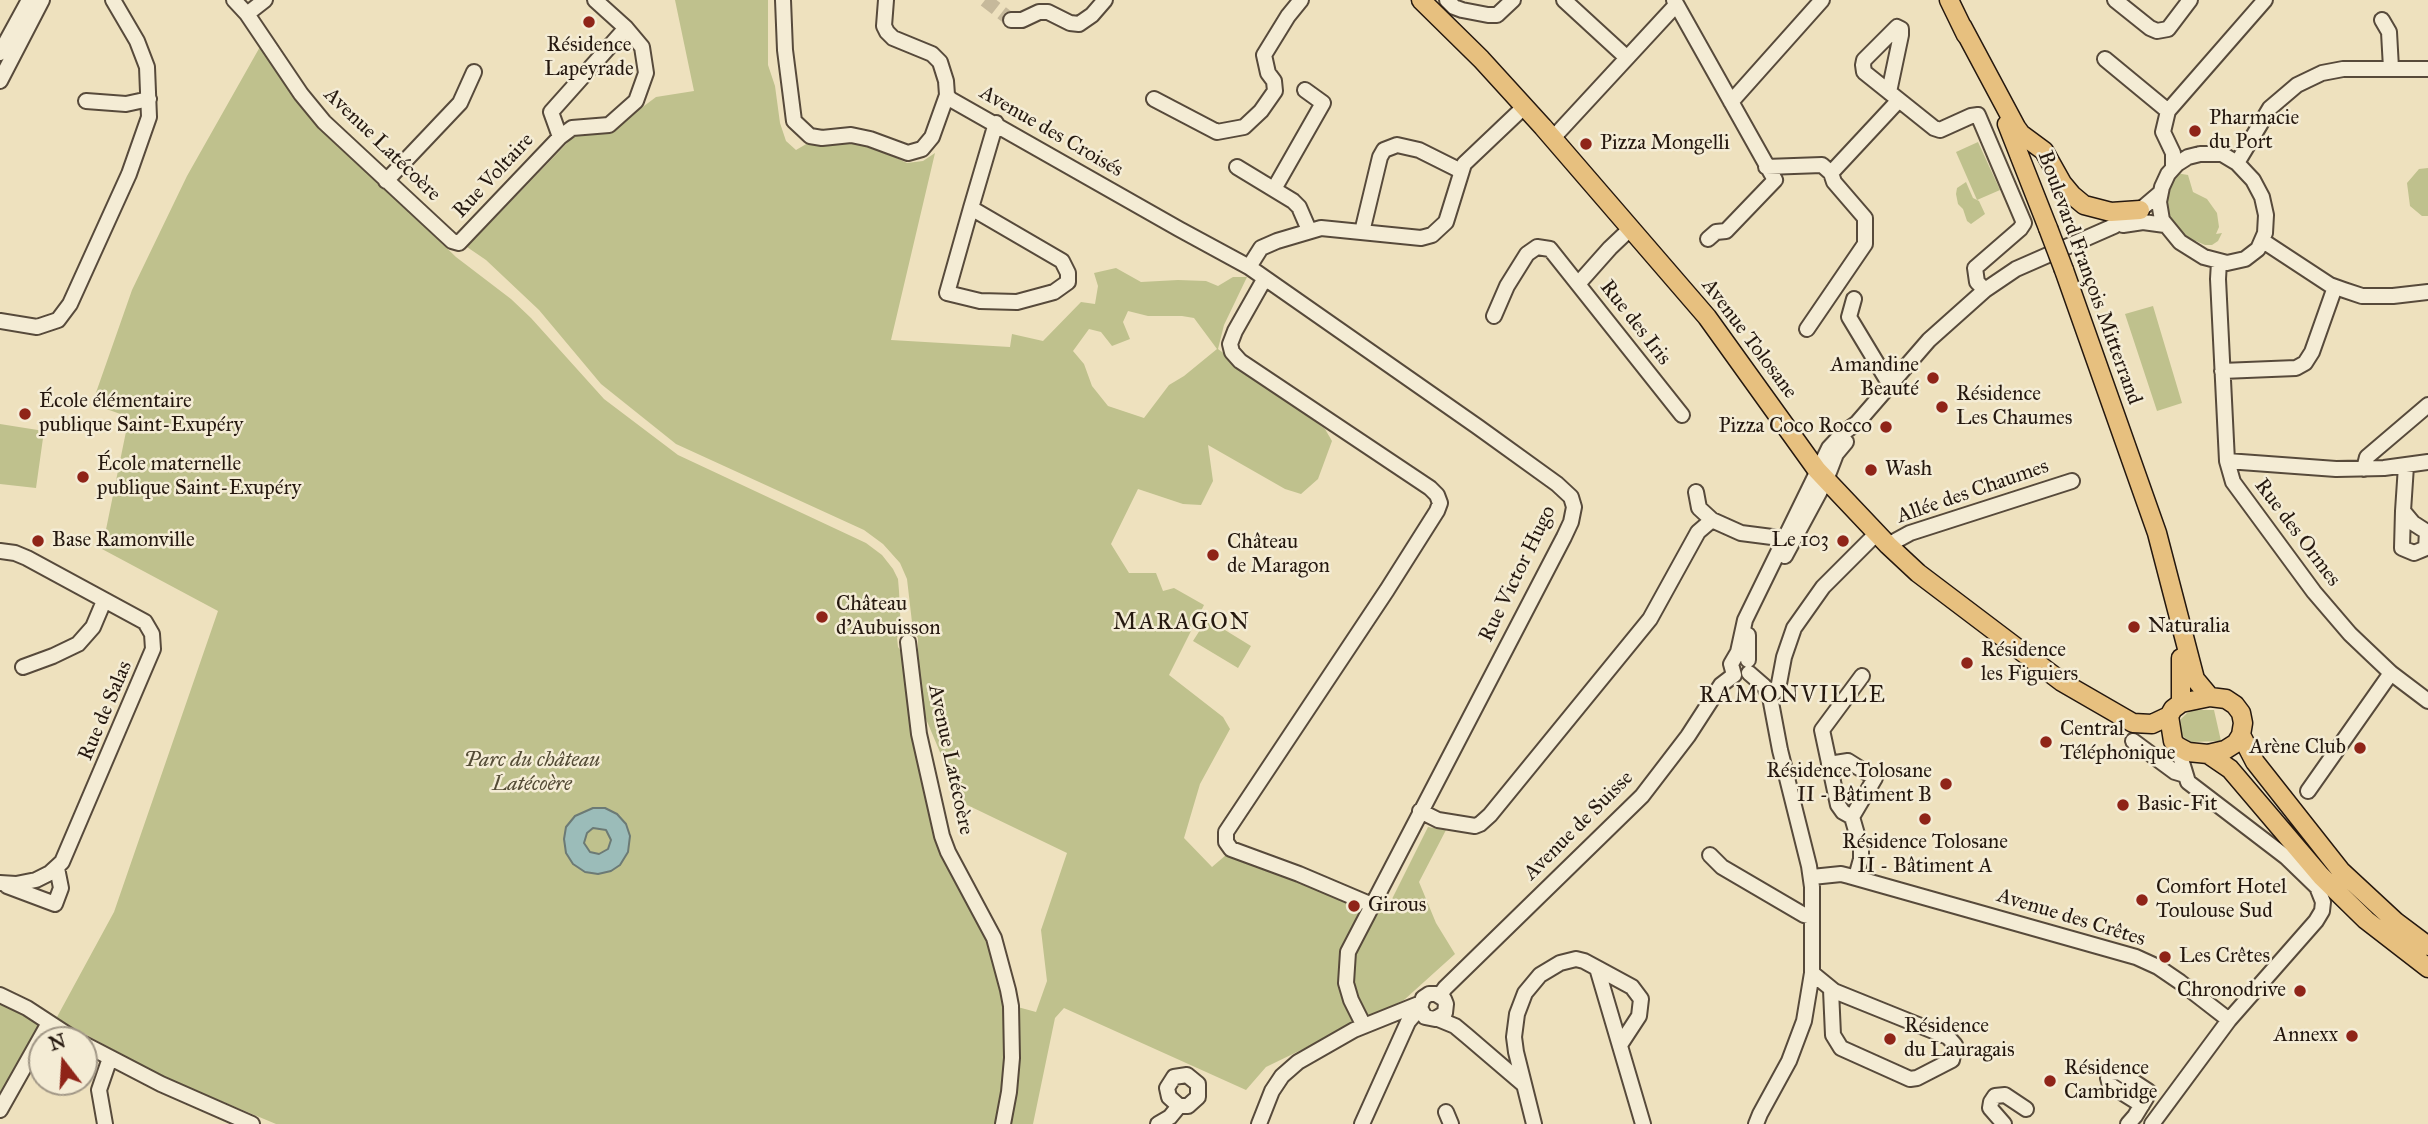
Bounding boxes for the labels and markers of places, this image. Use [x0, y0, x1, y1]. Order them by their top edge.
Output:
marker: Résidence Lapeyrade [581, 14, 597, 30]
place label: Résidence Lapeyrade [544, 33, 634, 83]
place label: Pharmacie du Port [2209, 106, 2299, 156]
marker: Pharmacie du Port [2187, 123, 2203, 139]
place label: Pizza Mongelli [1600, 131, 1730, 157]
marker: Pizza Mongelli [1578, 136, 1594, 152]
place label: Amandine Beauté [1831, 353, 1919, 403]
marker: Amandine Beauté [1925, 370, 1941, 386]
place label: Résidence Les Chaumes [1956, 382, 2072, 432]
place label: École élémentaire publique Saint-Exupéry [39, 389, 243, 439]
marker: Résidence Les Chaumes [1934, 399, 1950, 415]
marker: École élémentaire publique Saint-Exupéry [17, 406, 33, 422]
place label: Pizza Coco Rocco [1718, 414, 1872, 440]
marker: Pizza Coco Rocco [1878, 419, 1894, 435]
place label: École maternelle publique Saint-Exupéry [97, 452, 301, 502]
place label: Wash [1885, 457, 1932, 483]
marker: Wash [1863, 462, 1879, 478]
marker: École maternelle publique Saint-Exupéry [75, 469, 91, 485]
place label: Base Ramonville [52, 528, 195, 554]
place label: Le 103 [1771, 528, 1829, 554]
place label: Château de Maragon [1227, 530, 1330, 580]
marker: Base Ramonville [30, 533, 46, 549]
marker: Le 103 [1835, 533, 1851, 549]
marker: Château de Maragon [1205, 547, 1221, 563]
place label: Château d'Aubuisson [836, 592, 940, 642]
marker: Château d'Aubuisson [814, 609, 830, 625]
place label: Naturalia [2148, 614, 2230, 640]
marker: Naturalia [2126, 619, 2142, 635]
place label: Résidence les Figuiers [1981, 638, 2078, 688]
marker: Résidence les Figuiers [1959, 655, 1975, 671]
place label: Central Téléphonique [2060, 717, 2175, 767]
marker: Central Téléphonique [2038, 734, 2054, 750]
place label: Arène Club [2249, 735, 2346, 761]
marker: Arène Club [2352, 740, 2368, 756]
place label: Résidence Tolosane II - Bâtiment B [1766, 759, 1932, 809]
marker: Résidence Tolosane II - Bâtiment B [1938, 776, 1954, 792]
place label: Basic-Fit [2137, 792, 2217, 818]
marker: Basic-Fit [2115, 797, 2131, 813]
marker: Résidence Tolosane II - Bâtiment A [1917, 811, 1933, 827]
place label: Résidence Tolosane II - Bâtiment A [1842, 830, 2008, 880]
place label: Comfort Hotel Toulouse Sud [2156, 875, 2287, 925]
marker: Comfort Hotel Toulouse Sud [2134, 892, 2150, 908]
place label: Girous [1368, 893, 1426, 919]
marker: Girous [1346, 898, 1362, 914]
place label: Les Crêtes [2179, 944, 2270, 970]
marker: Les Crêtes [2157, 949, 2173, 965]
place label: Chronodrive [2177, 978, 2286, 1004]
marker: Chronodrive [2292, 983, 2308, 999]
place label: Résidence du Lauragais [1904, 1014, 2015, 1064]
place label: Annexx [2274, 1023, 2338, 1049]
marker: Annexx [2344, 1028, 2360, 1044]
marker: Résidence du Lauragais [1882, 1031, 1898, 1047]
place label: Résidence Cambridge [2064, 1056, 2157, 1106]
marker: Résidence Cambridge [2042, 1073, 2058, 1089]

